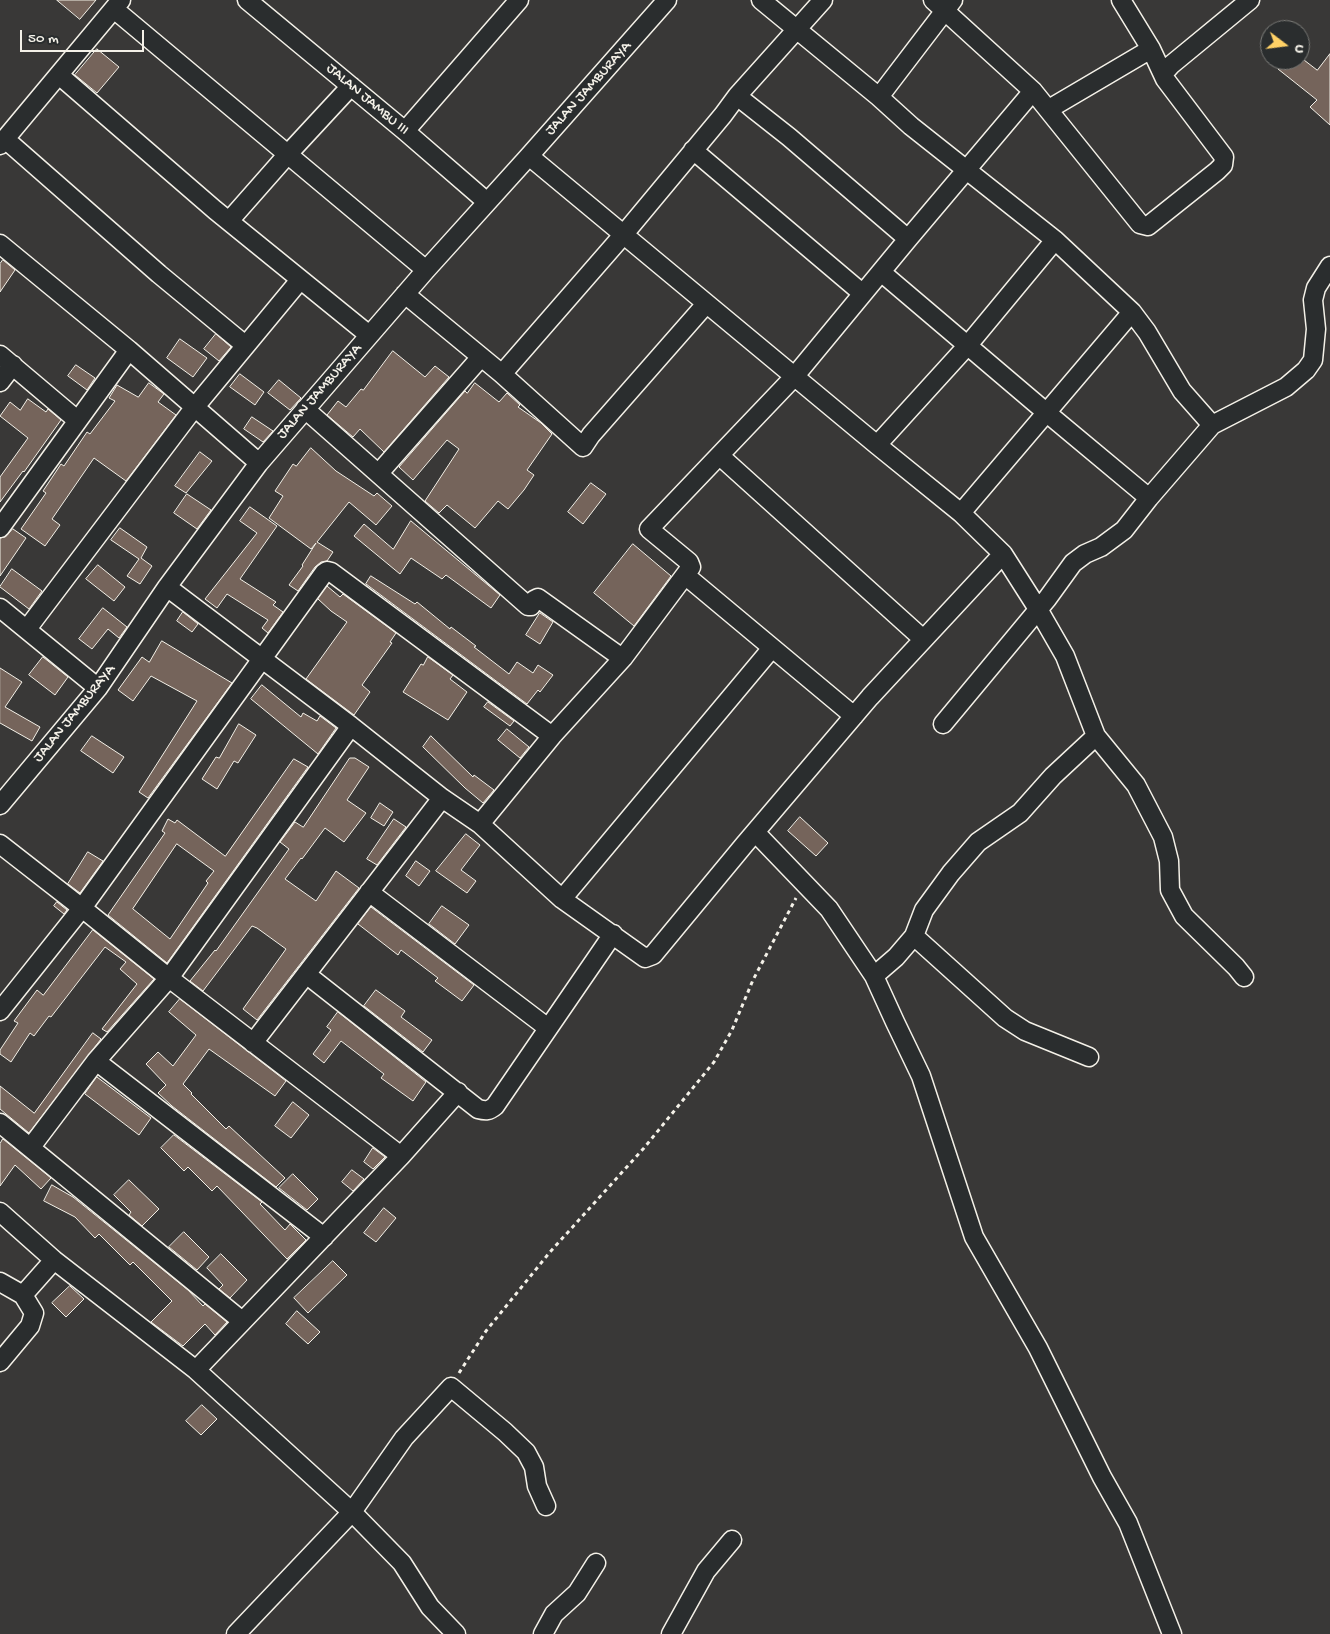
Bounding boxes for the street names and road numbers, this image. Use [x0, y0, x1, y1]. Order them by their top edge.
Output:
street label: JALAN JAMBURAYA [542, 38, 636, 140]
street label: JALAN JAMBU III [322, 60, 412, 140]
street label: JALAN JAMBURAYA [274, 341, 366, 443]
street label: JALAN JAMBURAYA [30, 662, 120, 766]

